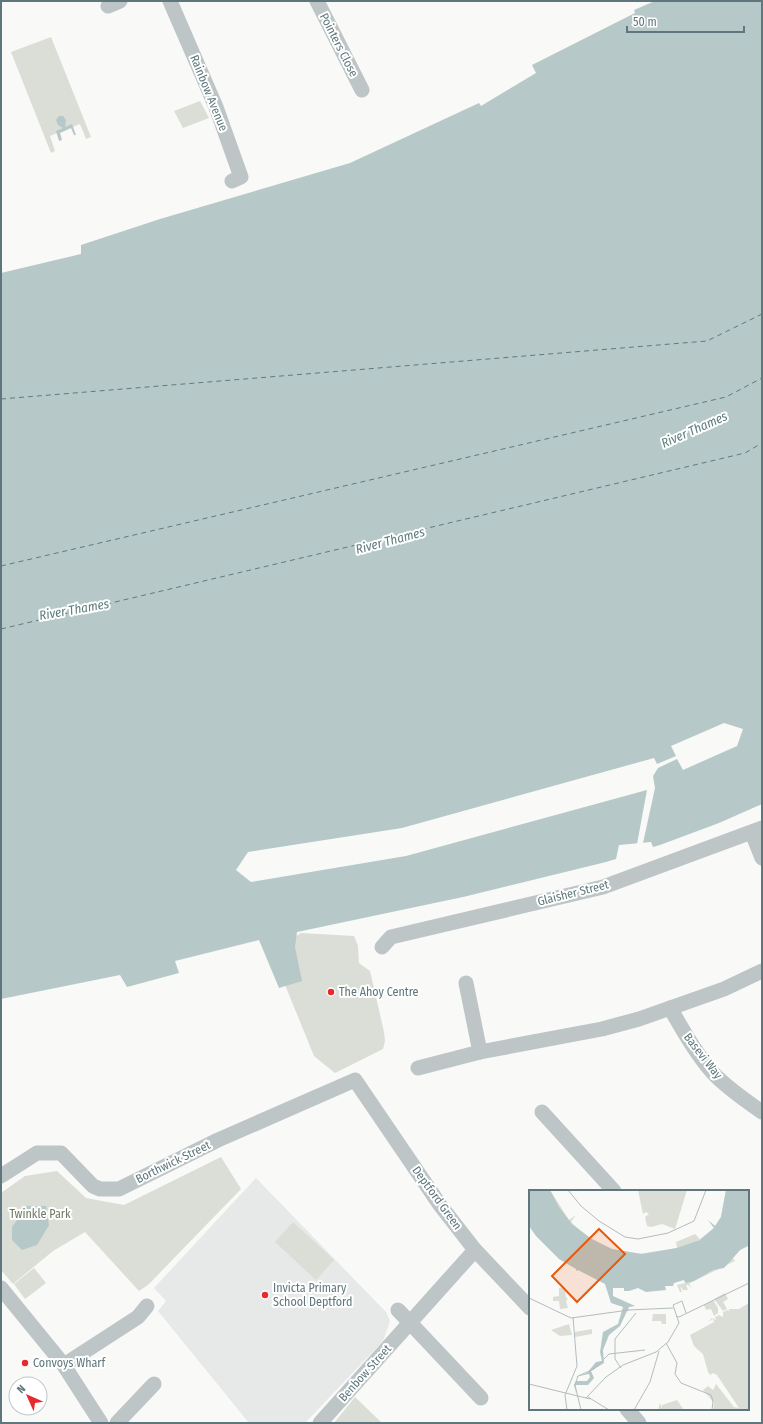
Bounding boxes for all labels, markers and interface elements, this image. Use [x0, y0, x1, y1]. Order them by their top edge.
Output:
scale bar [627, 8, 744, 34]
street label: Pointers Close [317, 11, 361, 79]
text: 50 m [633, 15, 657, 29]
street label: Rainbow Avenue [187, 53, 231, 133]
water label: River Thames [659, 408, 730, 451]
water label: River Thames [354, 524, 427, 557]
water label: River Thames [38, 596, 111, 623]
street label: Glaisher Street [536, 877, 610, 909]
place label: The Ahoy Centre [339, 985, 419, 999]
marker: The Ahoy Centre [326, 987, 336, 997]
street label: Basevi Way [681, 1030, 726, 1082]
street label: Borthwick Street [133, 1138, 213, 1186]
street label: Deptford Green [409, 1164, 465, 1232]
inset map [529, 1190, 749, 1410]
park label: Twinkle Park [9, 1207, 71, 1221]
place label: Invicta Primary School Deptford [273, 1281, 352, 1309]
marker: Invicta Primary School Deptford [260, 1290, 270, 1300]
street label: Benbow Street [336, 1342, 394, 1404]
place label: Convoys Wharf [33, 1356, 107, 1370]
marker: Convoys Wharf [20, 1358, 30, 1368]
north arrow [8, 1376, 48, 1416]
text: N [14, 1382, 28, 1396]

